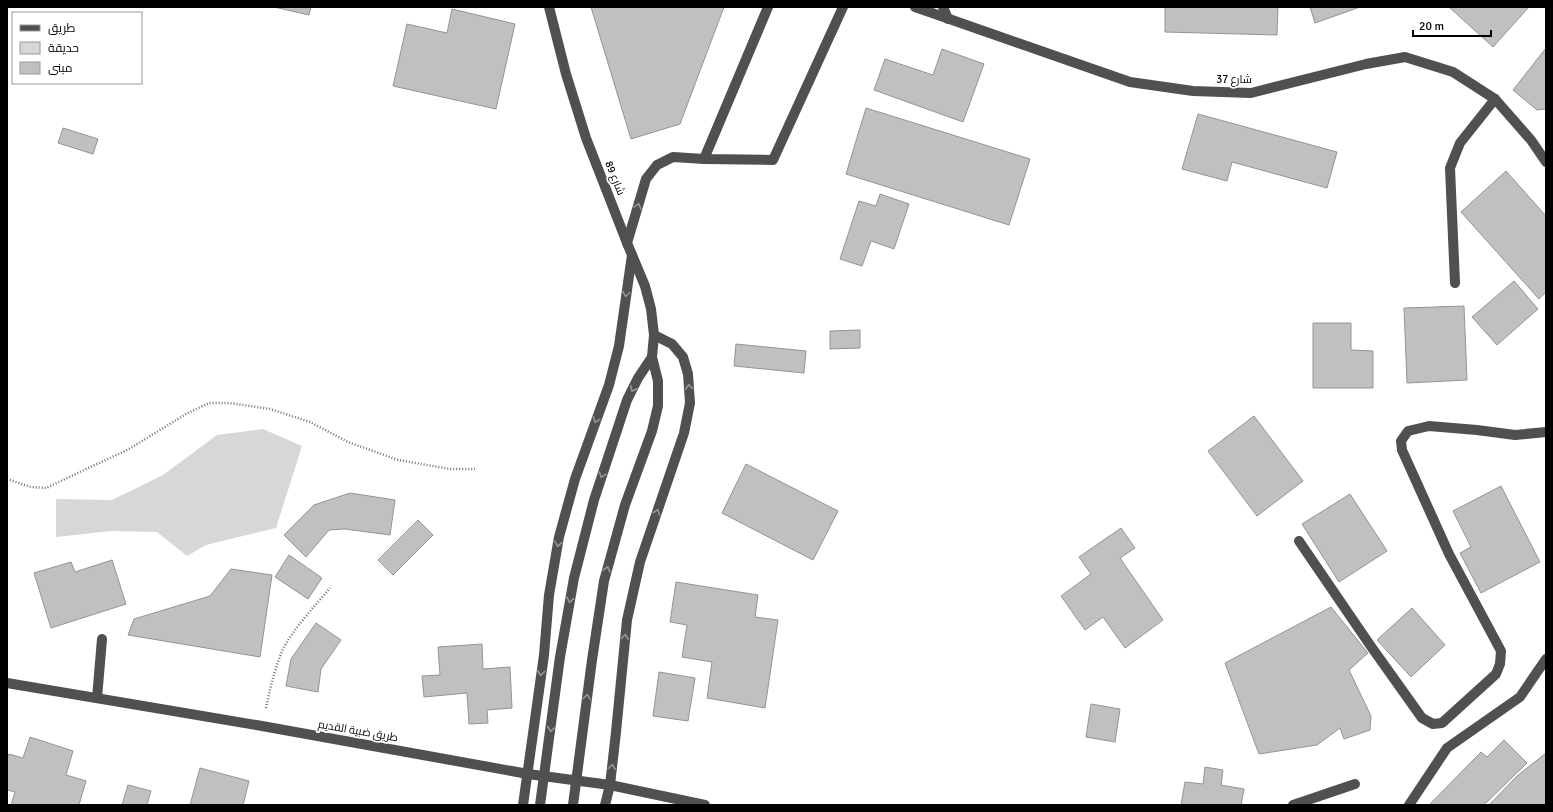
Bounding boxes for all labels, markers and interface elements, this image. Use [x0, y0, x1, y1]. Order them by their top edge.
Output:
legend [12, 12, 142, 84]
scale bar [1413, 12, 1491, 38]
text: 20 m [1419, 19, 1444, 34]
text: طريق [48, 21, 76, 36]
text: حديقة [48, 41, 79, 56]
text: مبنى [48, 61, 73, 76]
street label: شارع 37 [1216, 73, 1252, 87]
street label: شارع 89 [601, 159, 628, 197]
one-way arrow [633, 202, 642, 209]
one-way arrow [622, 291, 631, 297]
one-way arrow [684, 384, 693, 390]
one-way arrow [630, 385, 638, 393]
one-way arrow [592, 416, 600, 423]
one-way arrow [598, 471, 607, 478]
one-way arrow [653, 508, 661, 515]
one-way arrow [554, 541, 562, 547]
one-way arrow [603, 565, 611, 572]
one-way arrow [566, 597, 575, 603]
one-way arrow [620, 634, 629, 640]
one-way arrow [537, 670, 546, 676]
one-way arrow [582, 694, 591, 700]
street label: طريق ضبية القديم [317, 718, 399, 745]
one-way arrow [547, 726, 556, 732]
one-way arrow [607, 764, 616, 770]

